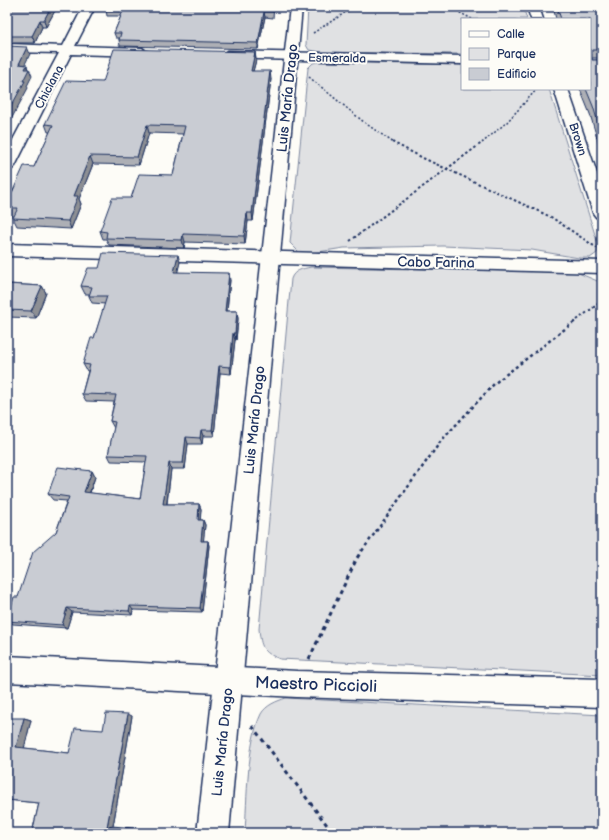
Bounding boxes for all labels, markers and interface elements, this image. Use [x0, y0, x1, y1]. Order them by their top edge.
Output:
legend [461, 18, 591, 90]
text: Calle [497, 27, 525, 42]
street label: Luis María Drago [273, 43, 302, 153]
text: Parque [497, 47, 536, 62]
street label: Esmeralda [308, 50, 366, 67]
street label: Chiclana [32, 63, 67, 112]
text: Edificio [497, 67, 537, 82]
street label: Brown [565, 121, 590, 158]
street label: Cabo Farina [397, 253, 475, 272]
street label: Luis María Drago [240, 365, 269, 475]
street label: Maestro Piccioli [255, 673, 377, 697]
street label: Luis María Drago [208, 687, 237, 797]

